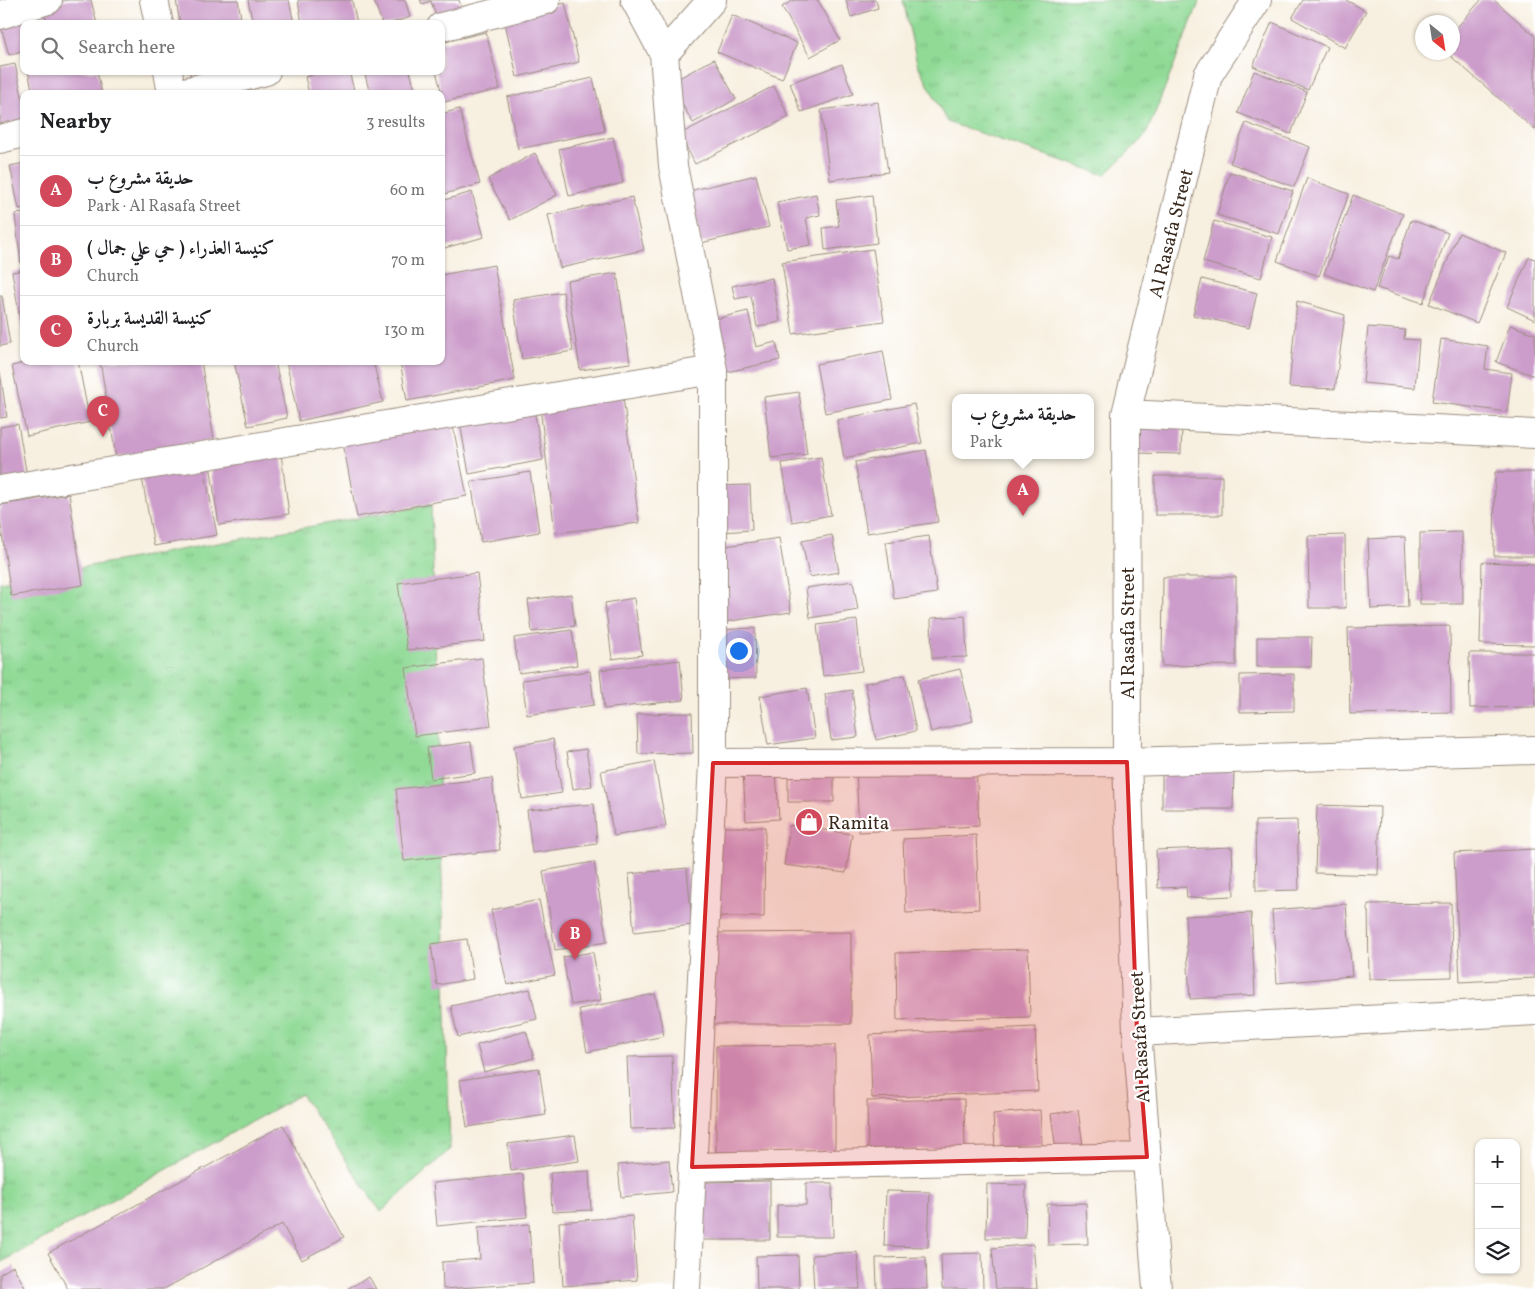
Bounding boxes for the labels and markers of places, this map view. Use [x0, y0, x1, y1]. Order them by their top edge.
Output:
pin: C [87, 396, 119, 437]
pin: A [1007, 475, 1039, 516]
shop icon: Ramita [794, 807, 824, 837]
place label: Ramita [828, 811, 889, 837]
pin: B [559, 919, 591, 960]

